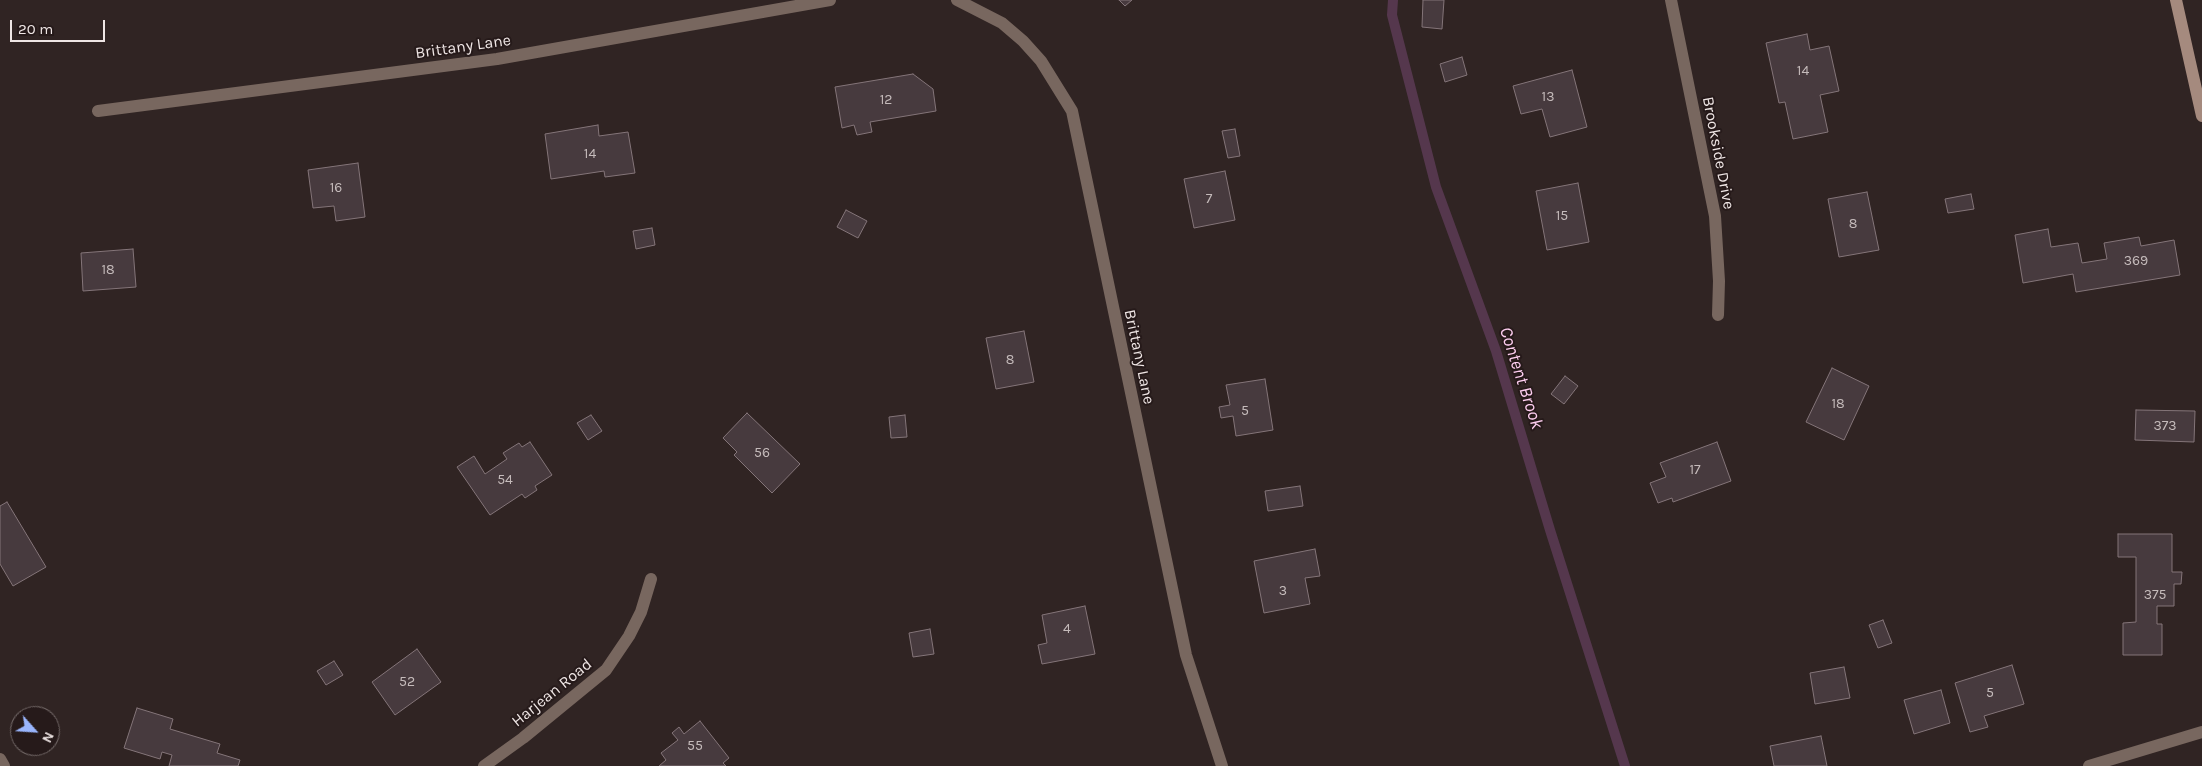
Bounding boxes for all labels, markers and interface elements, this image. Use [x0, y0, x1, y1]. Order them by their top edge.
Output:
scale bar [12, 10, 108, 42]
text: 20 m [18, 20, 53, 38]
street label: Brittany Lane [414, 31, 512, 63]
house number: 14 [1797, 63, 1809, 79]
house number: 13 [1542, 89, 1554, 105]
house number: 12 [880, 92, 892, 108]
street label: Brookside Drive [1698, 95, 1738, 211]
house number: 14 [584, 146, 596, 162]
house number: 16 [330, 180, 342, 196]
house number: 7 [1206, 191, 1212, 207]
house number: 15 [1556, 208, 1568, 224]
house number: 8 [1849, 216, 1857, 232]
house number: 369 [2124, 253, 2148, 269]
house number: 18 [101, 262, 115, 278]
street label: Brittany Lane [1120, 308, 1158, 406]
water label: Content Brook [1494, 324, 1548, 432]
house number: 8 [1006, 352, 1014, 368]
house number: 18 [1831, 396, 1845, 412]
house number: 5 [1241, 403, 1249, 419]
house number: 373 [2153, 418, 2177, 434]
house number: 56 [754, 445, 770, 461]
house number: 17 [1689, 462, 1701, 478]
house number: 54 [497, 472, 513, 488]
house number: 3 [1279, 583, 1287, 599]
house number: 375 [2144, 587, 2166, 603]
house number: 4 [1063, 621, 1071, 637]
street label: Harjean Road [508, 655, 596, 731]
house number: 52 [399, 674, 415, 690]
house number: 5 [1986, 685, 1994, 701]
north arrow [10, 706, 60, 756]
text: N [38, 729, 58, 746]
house number: 55 [687, 738, 703, 754]

